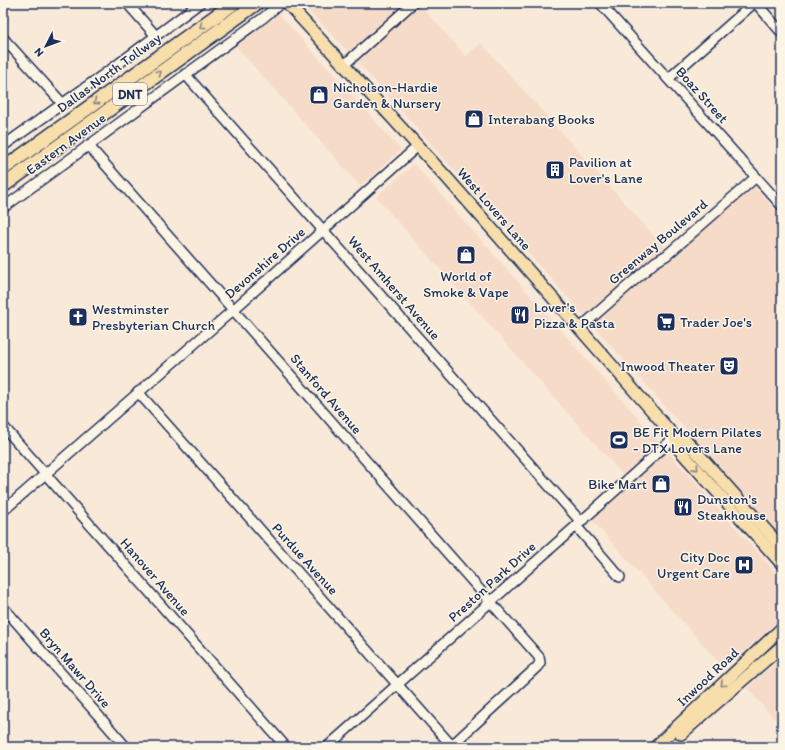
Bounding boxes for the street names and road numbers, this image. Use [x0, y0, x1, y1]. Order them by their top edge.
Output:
street label: Dallas North Tollway [54, 29, 165, 117]
street label: Boaz Street [672, 63, 732, 127]
road number: DNT [113, 83, 147, 105]
street label: Eastern Avenue [23, 109, 109, 179]
street label: West Lovers Lane [453, 164, 535, 254]
street label: Greenway Boulevard [605, 195, 711, 288]
street label: Devonshire Drive [221, 223, 309, 303]
street label: West Amherst Avenue [344, 233, 444, 344]
street label: Stanford Avenue [286, 350, 366, 438]
street label: Purdue Avenue [268, 520, 342, 599]
street label: Hanover Avenue [117, 535, 194, 620]
street label: Preston Park Drive [445, 538, 540, 626]
street label: Bryn Mawr Drive [36, 625, 115, 712]
street label: Inwood Road [674, 644, 743, 710]

